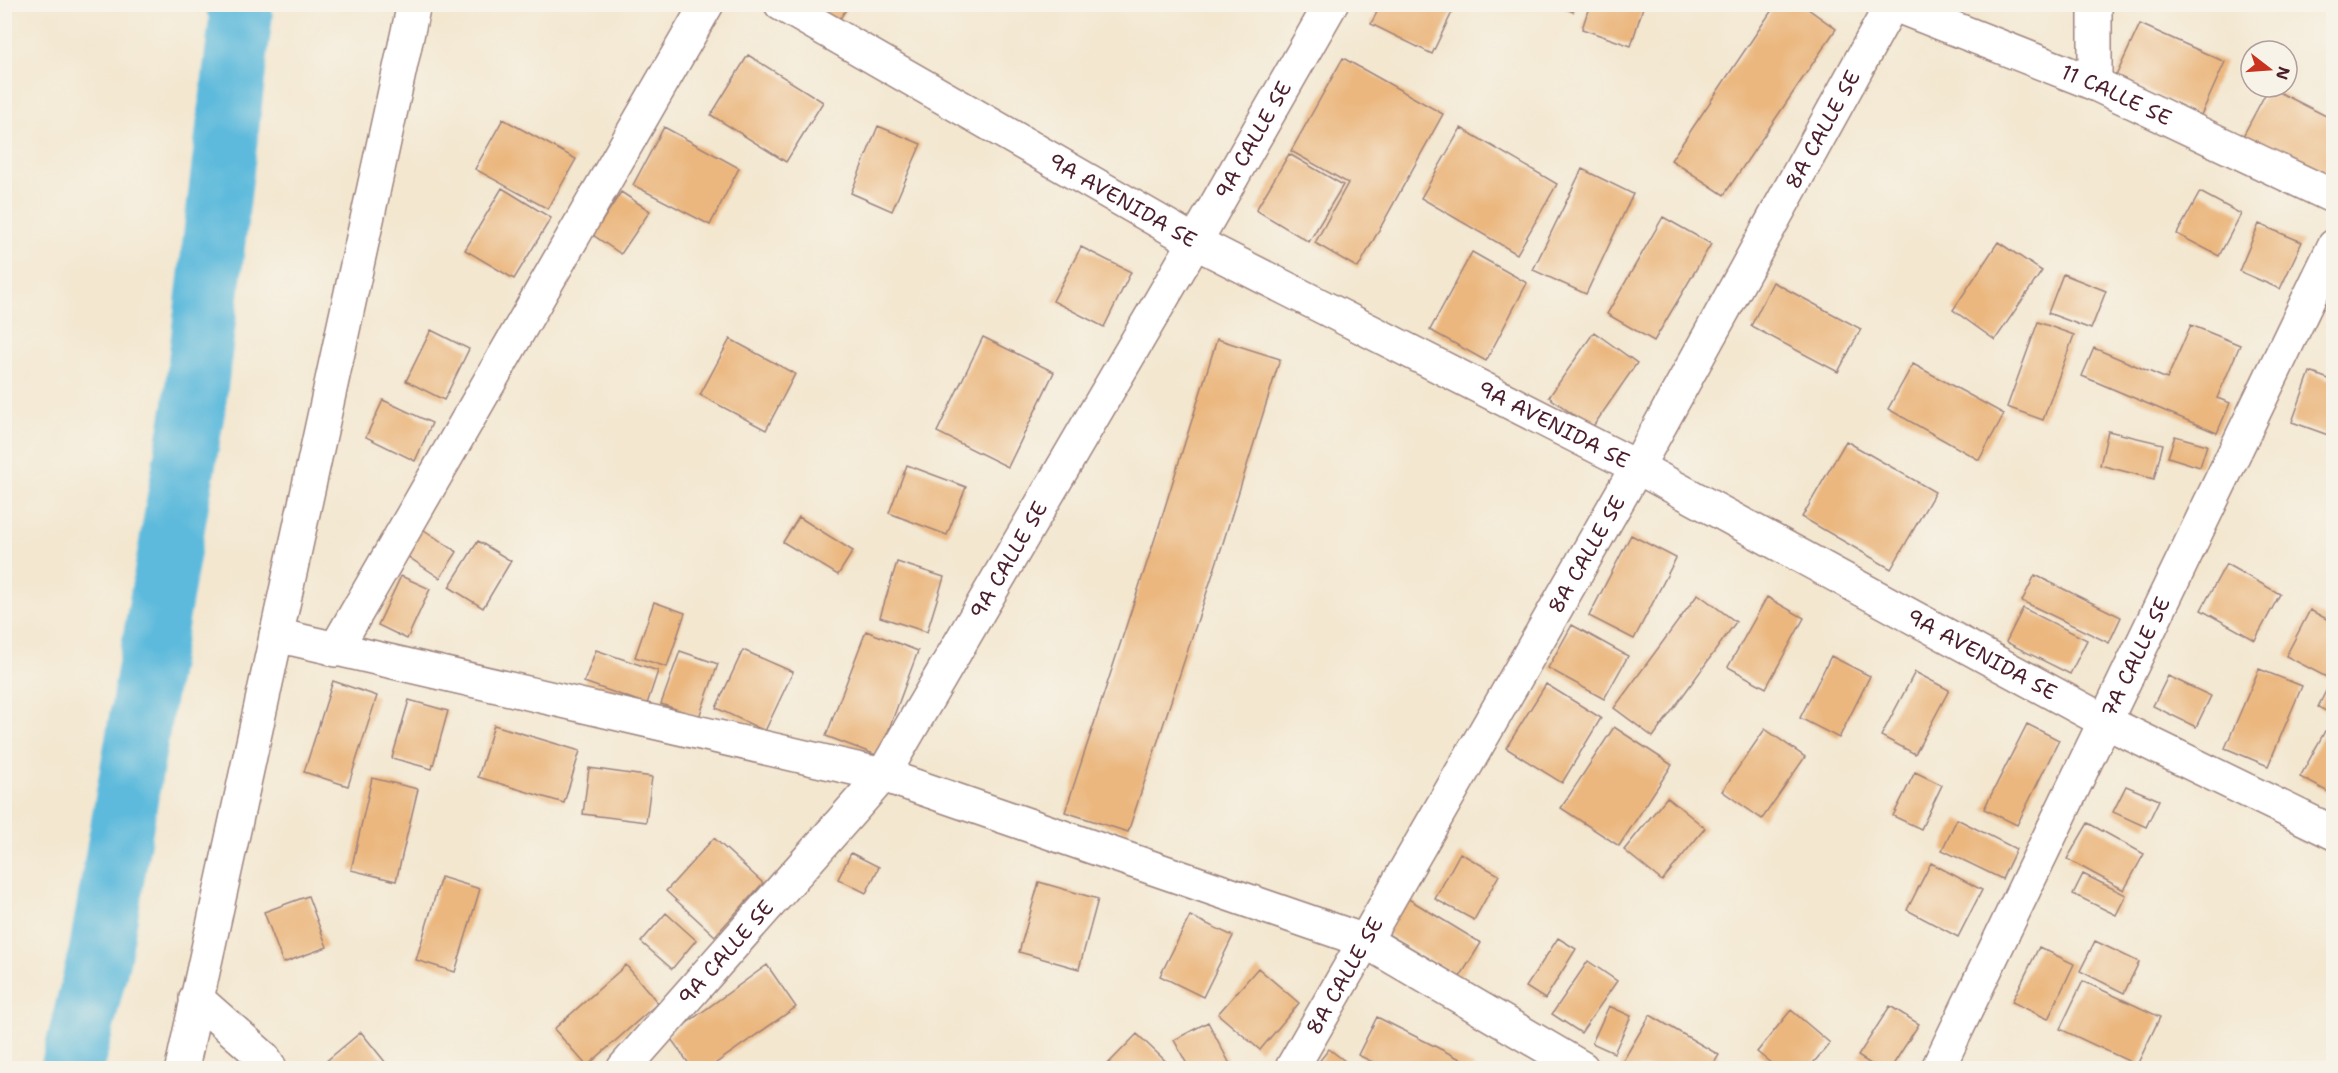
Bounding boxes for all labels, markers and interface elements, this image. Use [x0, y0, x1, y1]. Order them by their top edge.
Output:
north arrow [2239, 39, 2299, 99]
street label: 11 CALLE SE [2057, 58, 2176, 132]
text: N [2271, 64, 2295, 82]
street label: 8A CALLE SE [1779, 65, 1867, 194]
street label: 9A CALLE SE [1208, 76, 1298, 204]
street label: 9A AVENIDA SE [1043, 147, 1202, 254]
street label: 9A AVENIDA SE [1473, 374, 1634, 475]
street label: 8A CALLE SE [1542, 491, 1632, 619]
street label: 9A CALLE SE [963, 496, 1054, 624]
street label: 7A CALLE SE [2095, 592, 2177, 722]
street label: 9A AVENIDA SE [1902, 602, 2062, 707]
street label: 9A CALLE SE [672, 894, 780, 1011]
street label: 8A CALLE SE [1300, 912, 1390, 1040]

